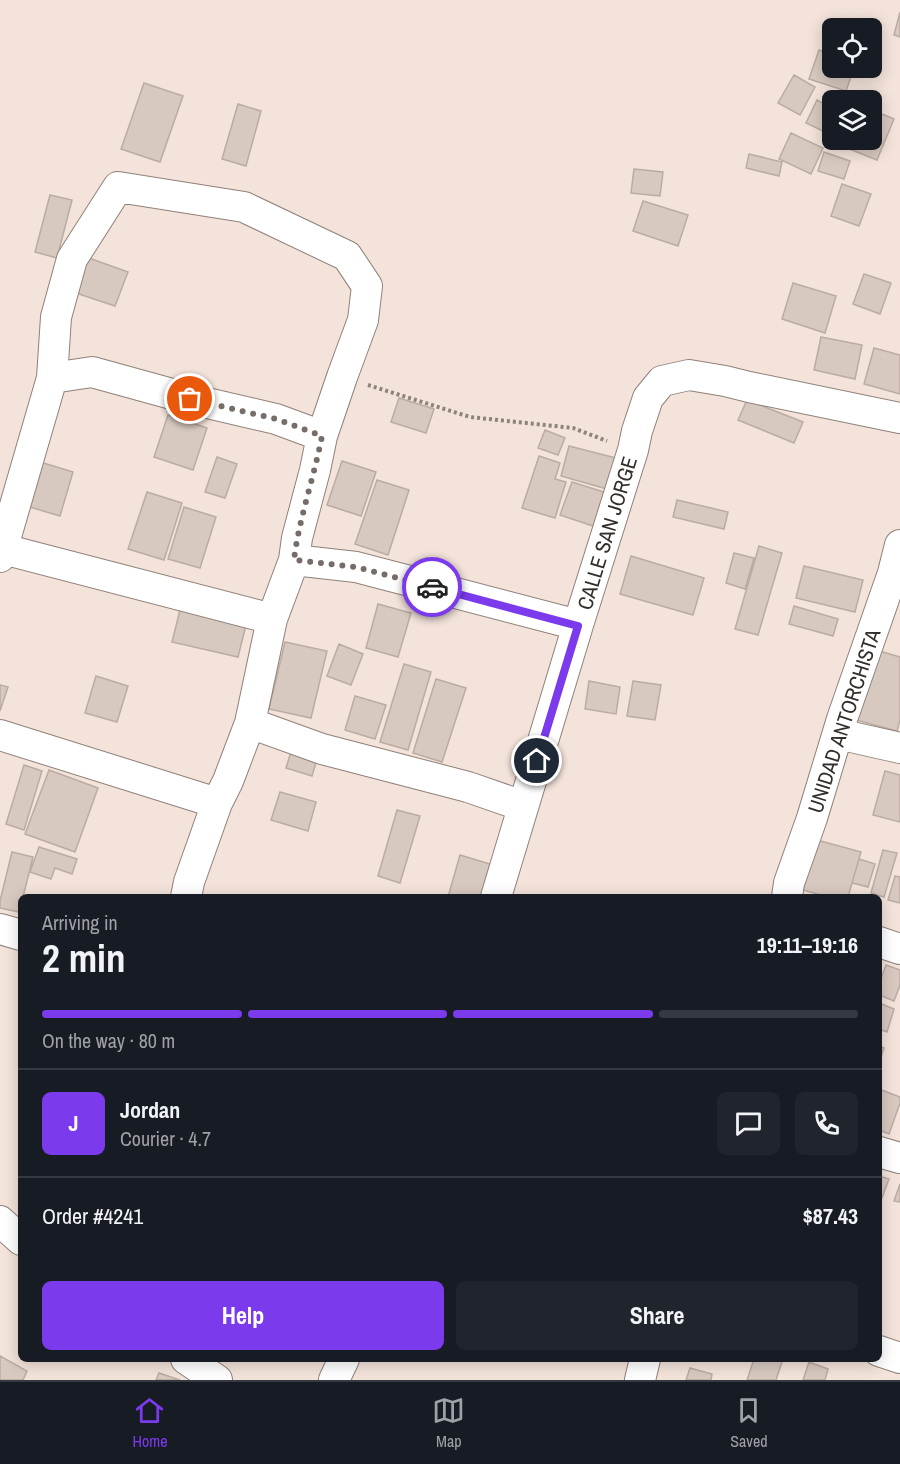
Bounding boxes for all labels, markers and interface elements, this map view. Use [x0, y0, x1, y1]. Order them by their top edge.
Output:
map controls [822, 18, 882, 150]
button: locate [822, 18, 882, 78]
button: layers [822, 90, 882, 150]
pin [164, 373, 215, 424]
icon: bag [173, 382, 206, 415]
street label: CALLE SAN JORGE [570, 453, 644, 613]
courier [402, 557, 462, 617]
icon: car [416, 571, 449, 604]
street label: UNIDAD ANTORCHISTA [801, 625, 888, 817]
pin [511, 735, 562, 786]
icon: home [520, 744, 553, 777]
text: Arriving in [42, 909, 118, 936]
text: 19:11–19:16 [757, 930, 858, 960]
text: 2 min [42, 932, 126, 984]
text: On the way · 80 m [42, 1027, 175, 1054]
button: chat [717, 1092, 780, 1155]
button: phone [795, 1092, 858, 1155]
text: Jordan [120, 1095, 180, 1125]
text: J [68, 1108, 79, 1138]
text: Courier · 4.7 [120, 1125, 211, 1152]
text: Order #4241 [42, 1201, 143, 1231]
text: $87.43 [803, 1201, 858, 1231]
button: Help [42, 1281, 444, 1350]
button: Share [456, 1281, 858, 1350]
tab: Home [132, 1394, 167, 1452]
tab: Map [432, 1394, 465, 1452]
tab: Saved [730, 1394, 768, 1452]

